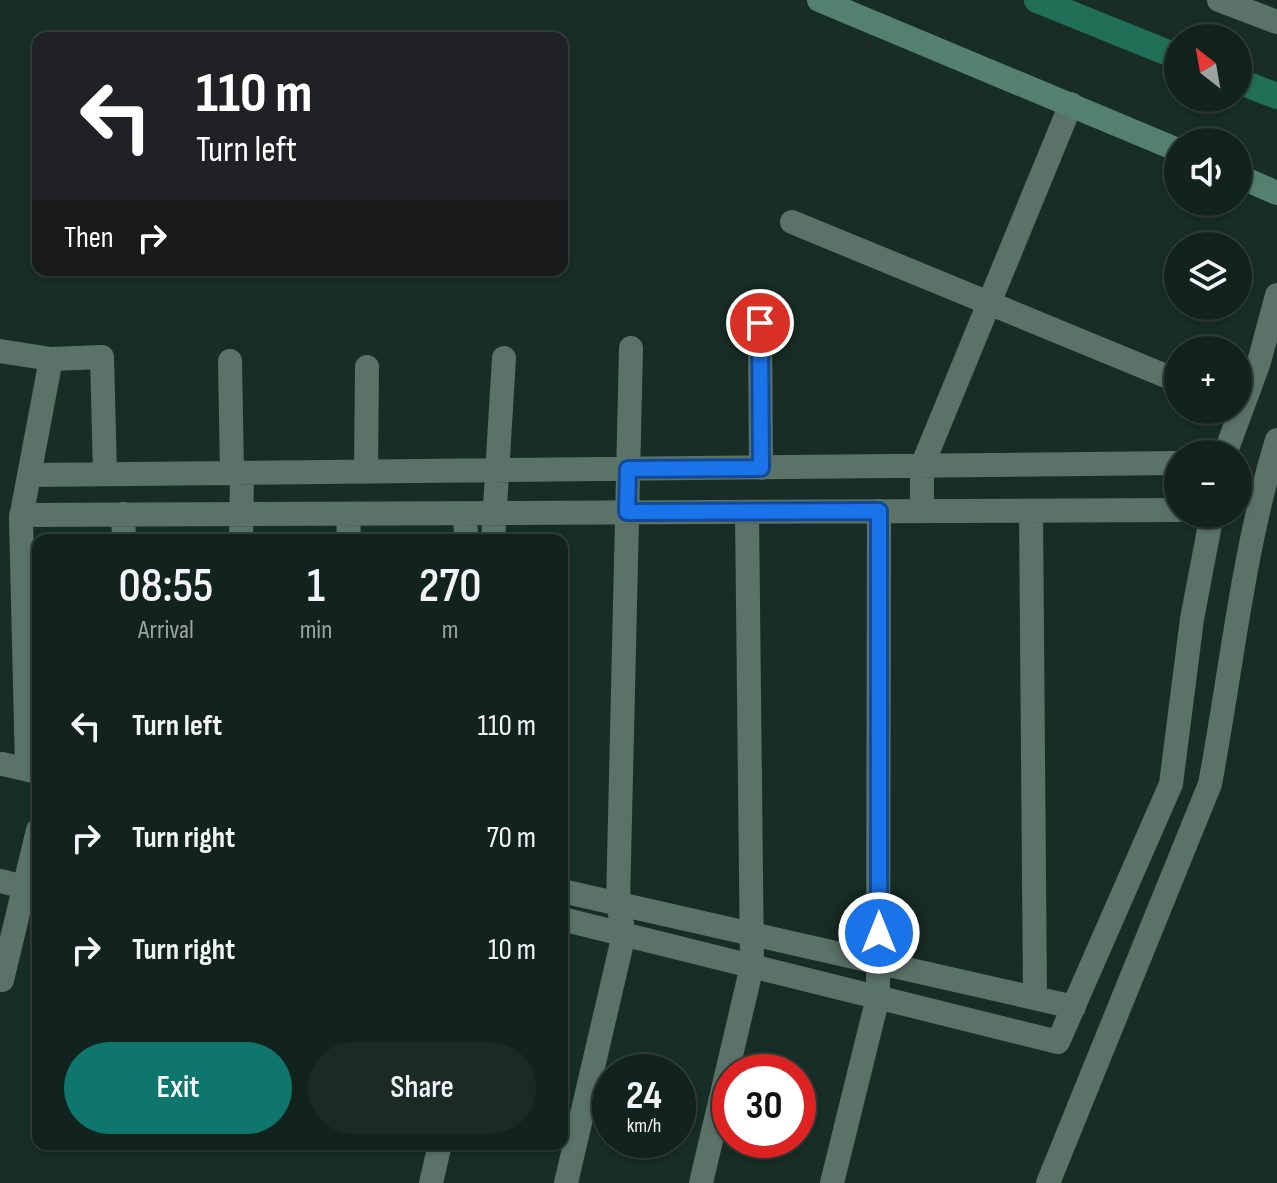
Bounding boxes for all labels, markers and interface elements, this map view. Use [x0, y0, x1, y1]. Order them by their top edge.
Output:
north arrow [1164, 24, 1252, 112]
map controls [1164, 24, 1252, 528]
text: 110 m [196, 61, 312, 128]
icon: left [64, 64, 168, 168]
button: sound [1164, 128, 1252, 216]
text: Turn left [196, 129, 297, 172]
icon: right [130, 216, 174, 260]
text: Then [64, 220, 114, 256]
button: layers [1164, 232, 1252, 320]
pin [726, 289, 794, 357]
icon: arrive [738, 301, 782, 345]
button: + [1164, 336, 1252, 424]
button: − [1164, 440, 1252, 528]
text: 08:55 [118, 558, 213, 615]
text: 1 [307, 558, 325, 615]
text: 270 [419, 558, 482, 615]
text: Arrival [138, 615, 194, 646]
text: min [300, 615, 332, 646]
text: m [442, 615, 458, 646]
icon: left [64, 704, 108, 748]
text: Turn left [132, 708, 222, 744]
text: 110 m [478, 708, 536, 744]
icon: right [64, 816, 108, 860]
text: Turn right [132, 820, 235, 856]
text: 70 m [487, 820, 536, 856]
position arrow [837, 891, 921, 975]
icon: right [64, 928, 108, 972]
text: Turn right [132, 932, 235, 968]
text: 10 m [488, 932, 536, 968]
button: Exit [64, 1042, 292, 1134]
button: Share [308, 1042, 536, 1134]
speed limit sign: 30 [712, 1054, 816, 1158]
text: 24 [626, 1072, 662, 1120]
text: km/h [627, 1114, 661, 1138]

